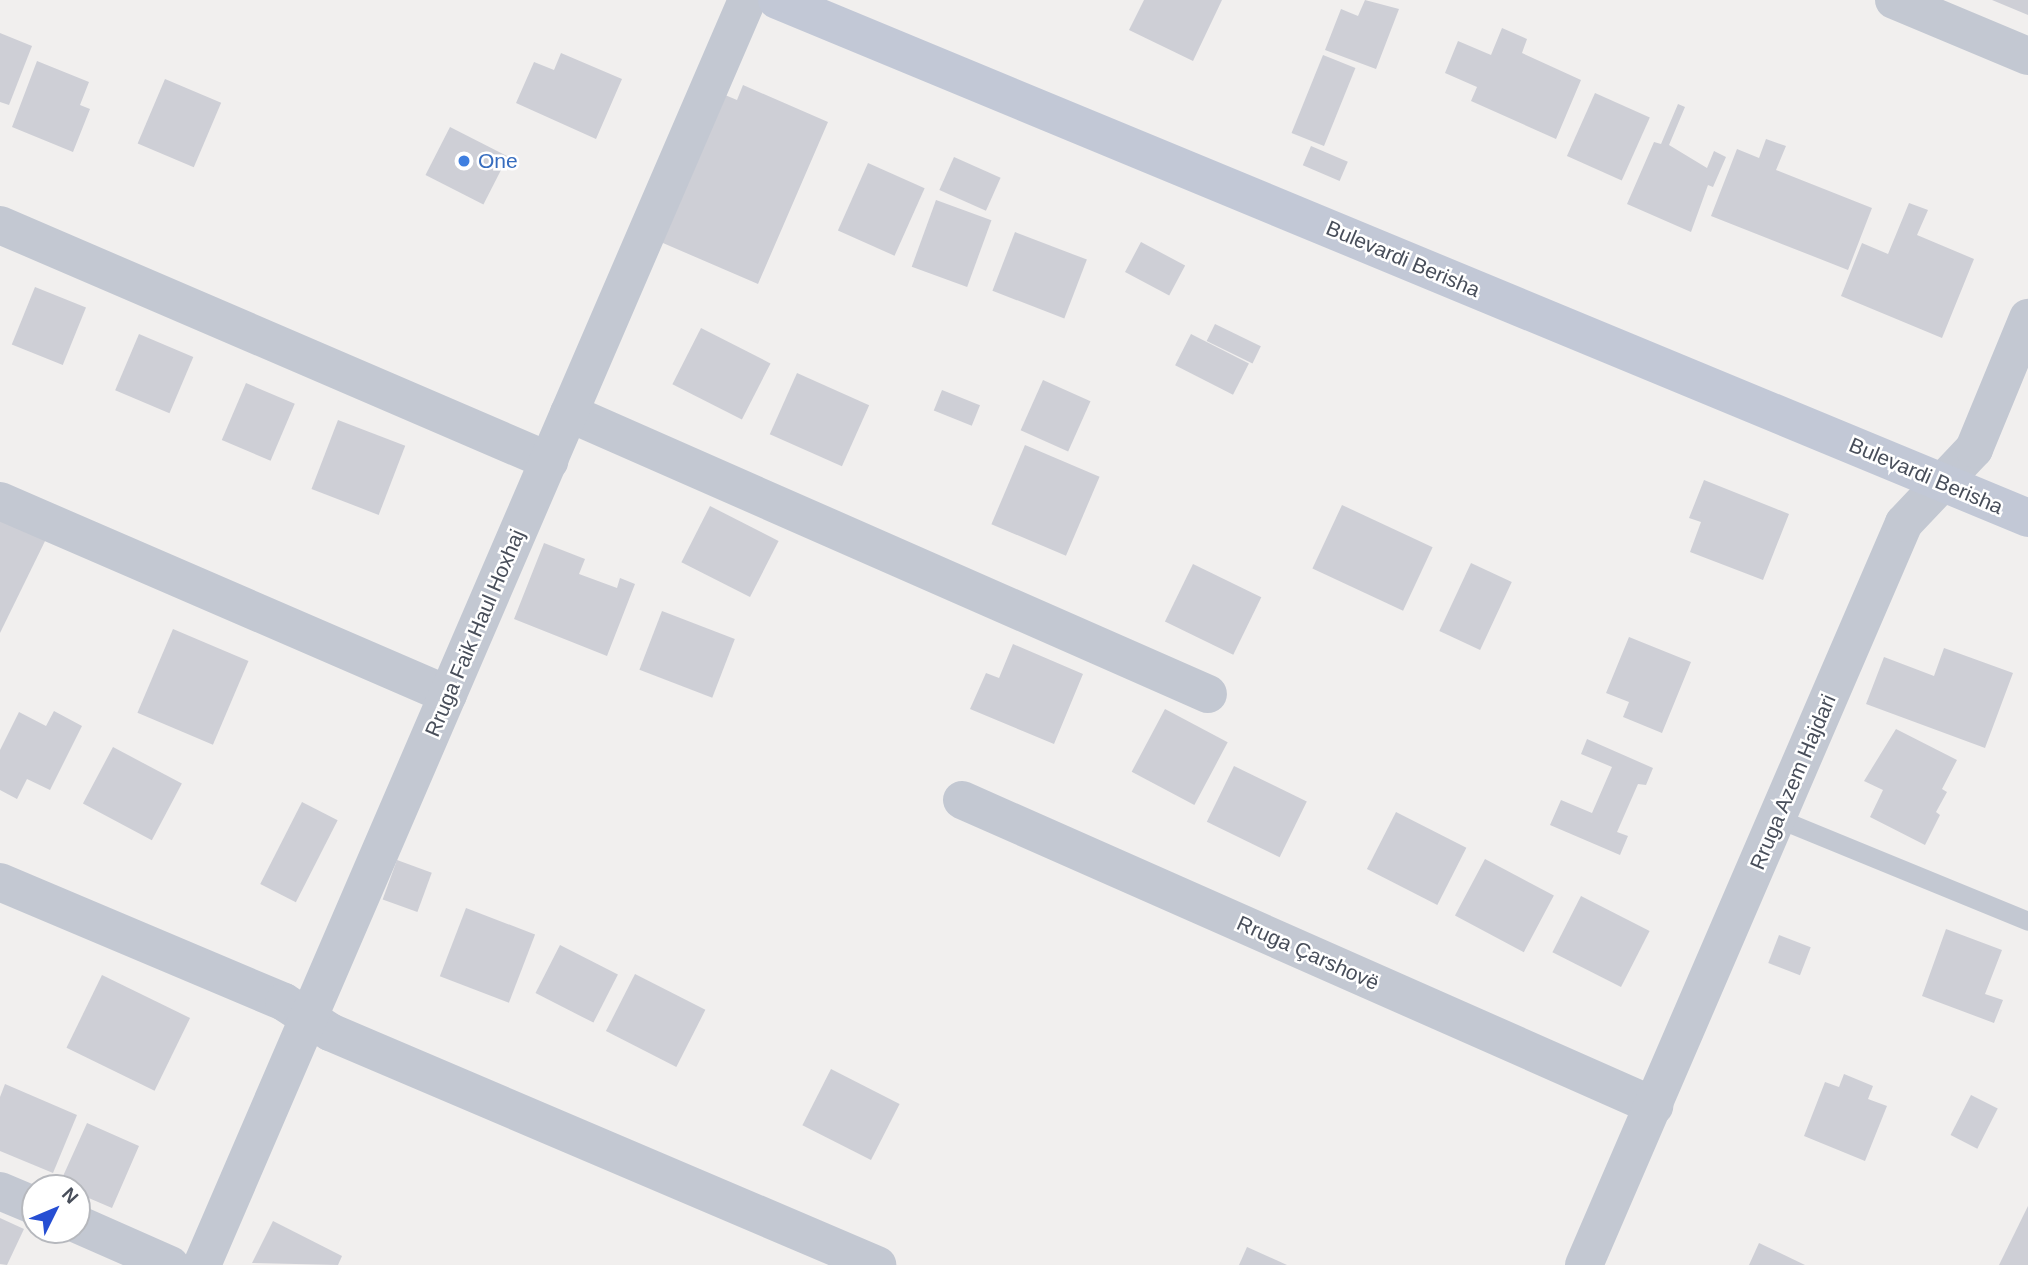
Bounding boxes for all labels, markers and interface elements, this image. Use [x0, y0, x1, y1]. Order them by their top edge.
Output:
place label: One [478, 148, 518, 174]
marker: One [456, 153, 472, 169]
street label: Bulevardi Berisha [1322, 215, 1484, 303]
street label: Bulevardi Berisha [1845, 432, 2007, 520]
street label: Rruga Faik Haul Hoxhaj [420, 525, 530, 741]
street label: Rruga Azem Hajdari [1744, 690, 1842, 874]
street label: Rruga Çarshovë [1233, 910, 1383, 996]
north arrow [21, 1174, 91, 1244]
text: N [58, 1184, 83, 1208]

